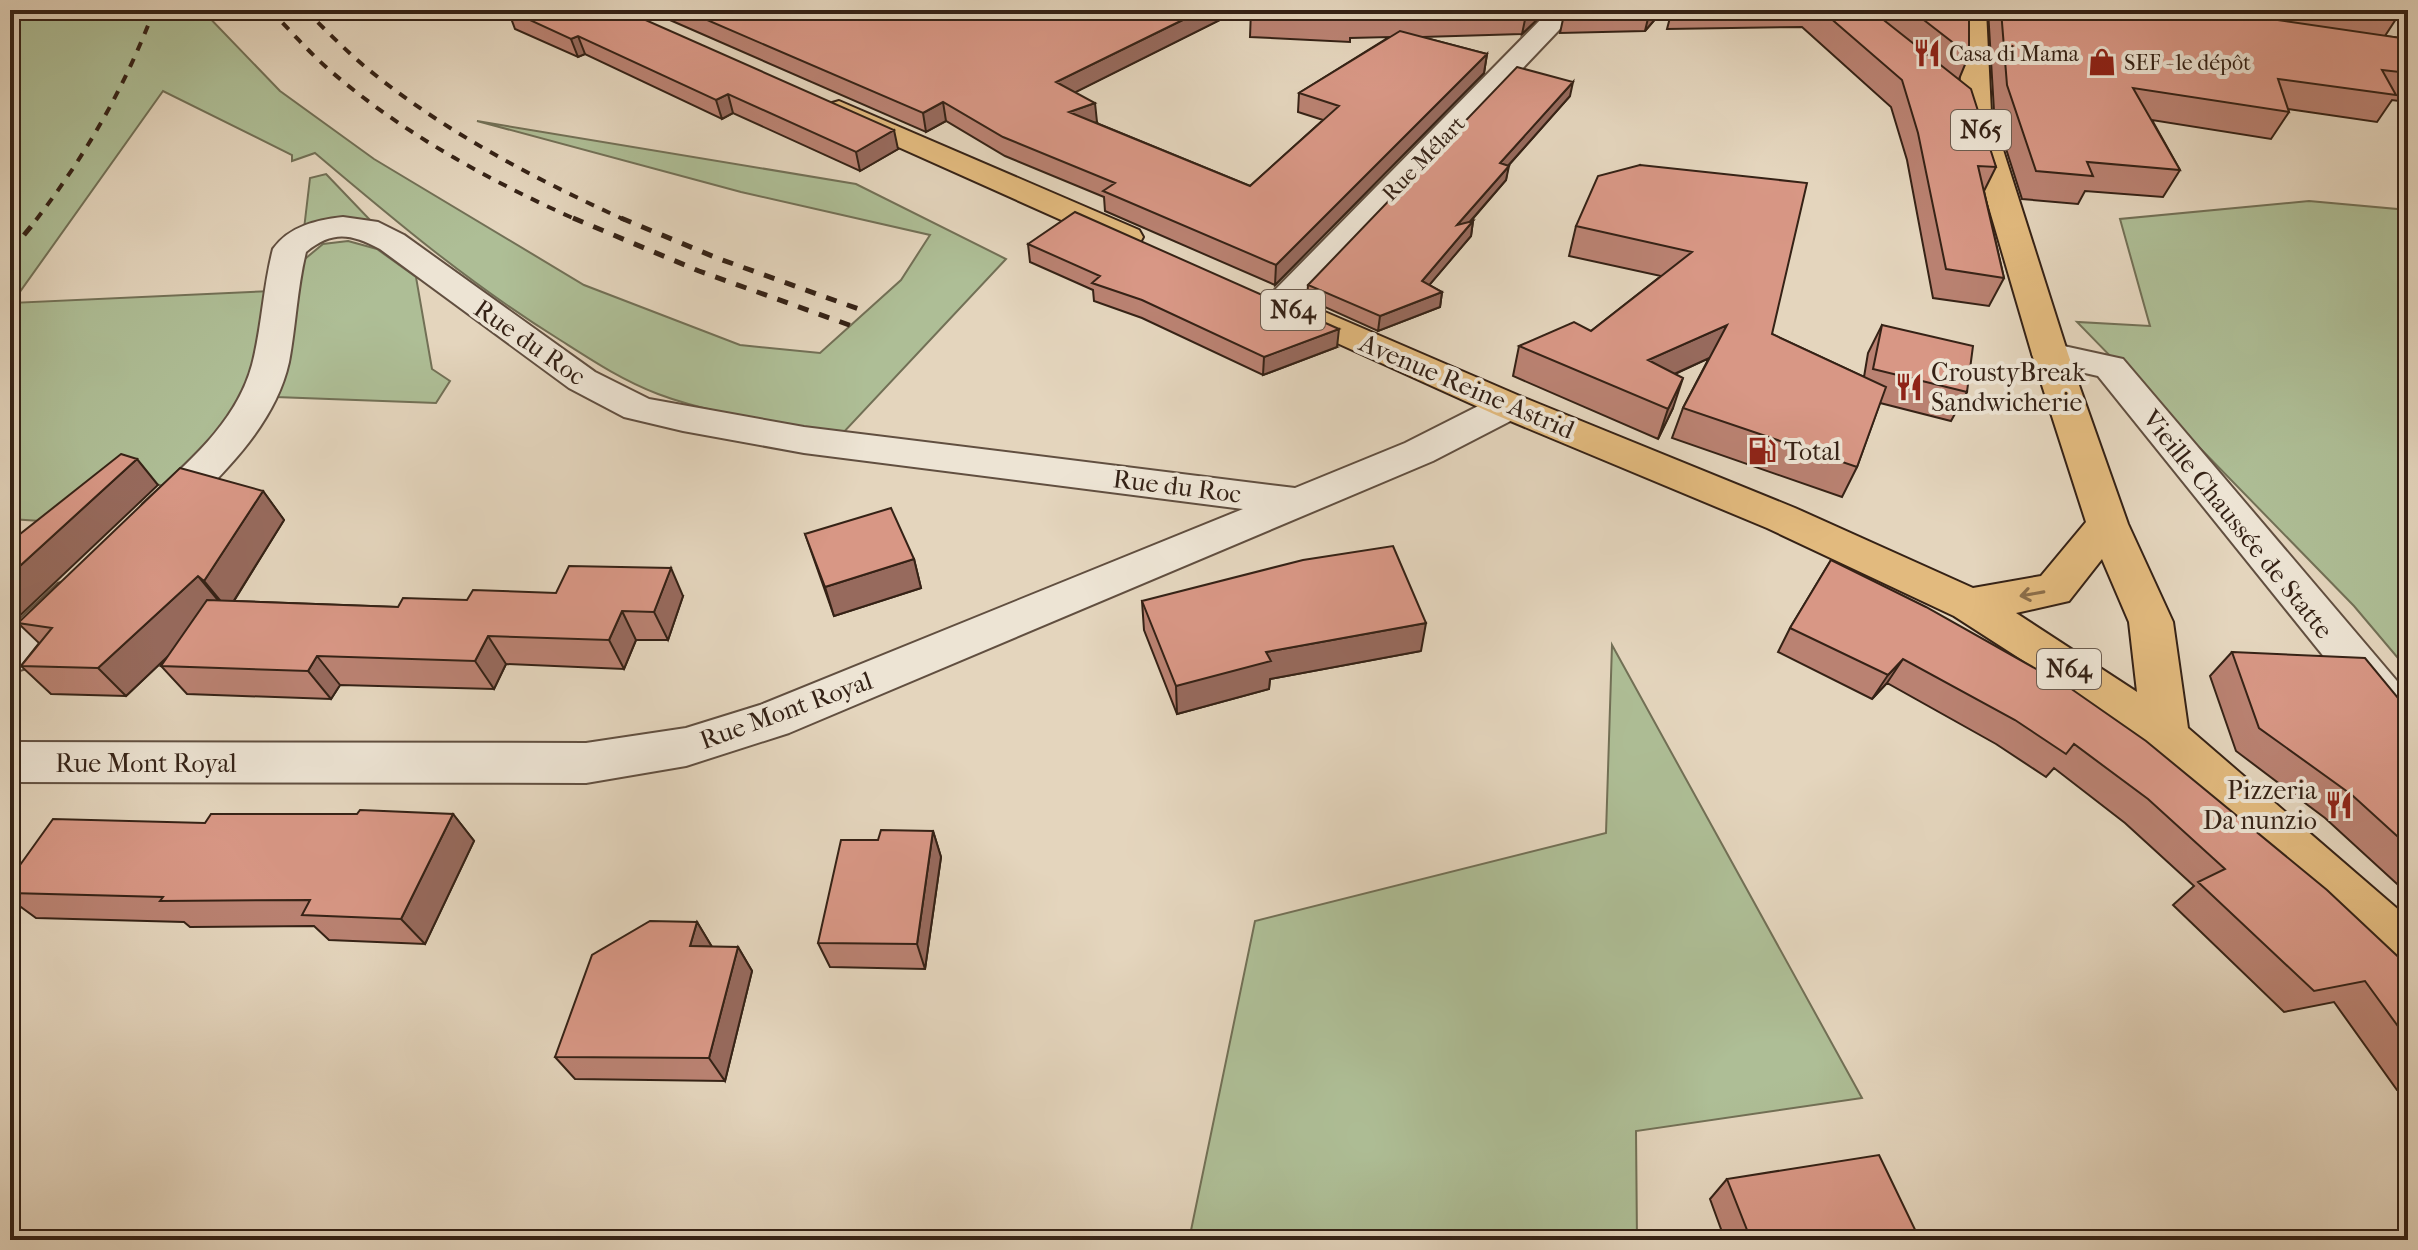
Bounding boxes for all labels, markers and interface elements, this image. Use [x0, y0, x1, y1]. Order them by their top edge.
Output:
restaurant icon: Casa di Mama [1912, 38, 1942, 68]
place label: Casa di Mama [1949, 41, 2080, 67]
shop icon: SEF - le dépôt [2087, 47, 2117, 77]
place label: SEF - le dépôt [2124, 50, 2251, 76]
road number: N65 [1951, 110, 2011, 150]
street label: Rue Mélart [1377, 111, 1471, 207]
road number: N64 [1261, 290, 1325, 330]
street label: Rue du Roc [468, 293, 591, 392]
street label: Avenue Reine Astrid [1354, 327, 1580, 446]
place label: CroustyBreak Sandwicherie [1931, 357, 2086, 418]
restaurant icon: CroustyBreak Sandwicherie [1894, 372, 1924, 402]
street label: Vieille Chaussée de Statte [2135, 403, 2340, 645]
fuel station icon: Total [1747, 436, 1777, 466]
place label: Total [1784, 436, 1841, 467]
street label: Rue du Roc [1111, 463, 1243, 510]
one-way arrow [2020, 587, 2046, 602]
road number: N64 [2037, 649, 2101, 689]
street label: Rue Mont Royal [696, 665, 877, 756]
street label: Rue Mont Royal [55, 748, 237, 779]
place label: Pizzeria Da nunzio [2203, 775, 2318, 836]
restaurant icon: Pizzeria Da nunzio [2324, 790, 2354, 820]

